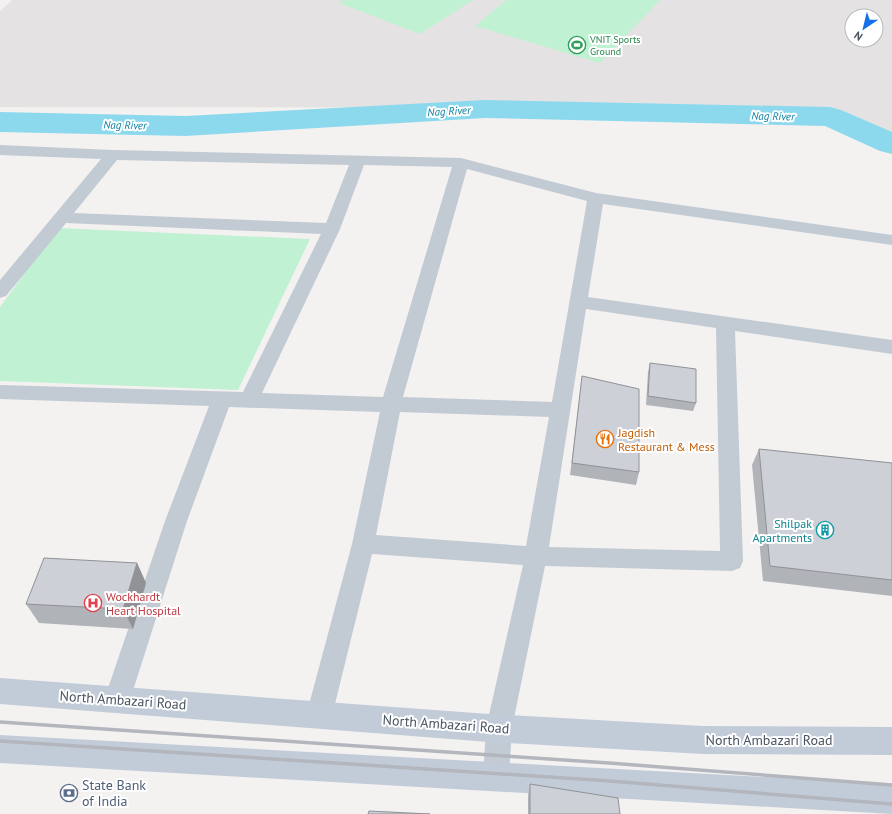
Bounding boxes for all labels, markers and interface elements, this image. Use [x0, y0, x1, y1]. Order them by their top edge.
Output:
north arrow [844, 8, 884, 48]
text: N [851, 28, 865, 44]
place label: VNIT Sports Ground [589, 33, 641, 58]
sports icon: VNIT Sports Ground [567, 35, 587, 55]
water label: Nag River [427, 103, 472, 119]
water label: Nag River [751, 109, 796, 123]
water label: Nag River [103, 118, 148, 132]
place label: Jagdish Restaurant & Mess [617, 425, 715, 454]
restaurant icon: Jagdish Restaurant & Mess [595, 429, 615, 449]
place label: Shilpak Apartments [753, 516, 812, 545]
building icon: Shilpak Apartments [815, 520, 835, 540]
place label: Wockhardt Heart Hospital [106, 589, 181, 618]
hospital icon: Wockhardt Heart Hospital [83, 593, 103, 613]
street label: North Ambazari Road [59, 687, 187, 713]
street label: North Ambazari Road [382, 711, 510, 737]
street label: North Ambazari Road [706, 731, 832, 749]
place label: State Bank of India [82, 776, 146, 810]
bank icon: State Bank of India [59, 783, 79, 803]

